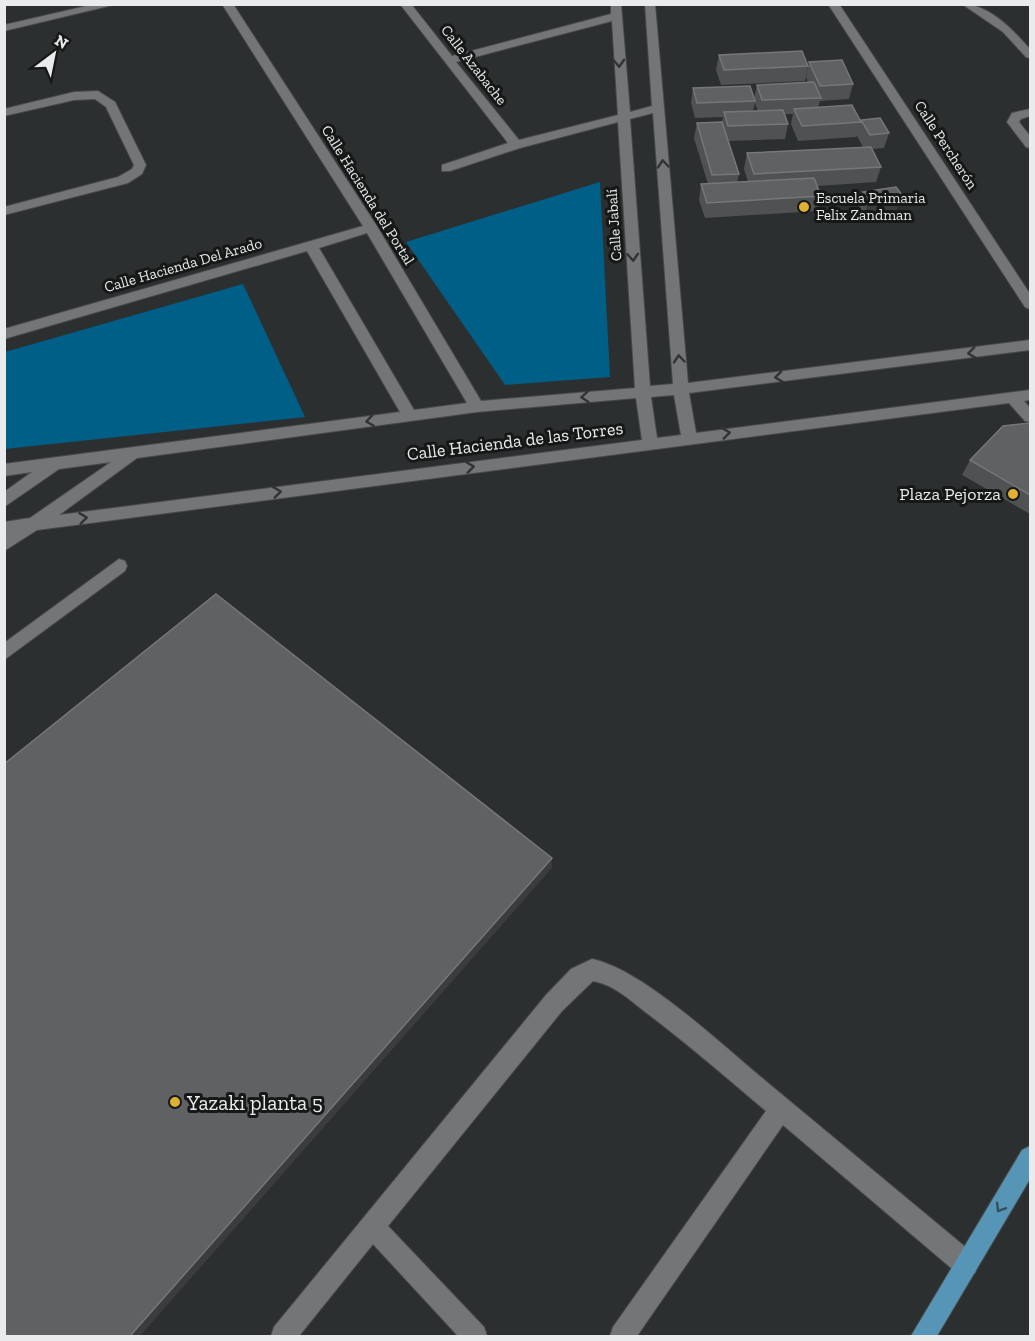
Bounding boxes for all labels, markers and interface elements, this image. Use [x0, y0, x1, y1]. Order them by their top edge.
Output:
street label: Calle Azabache [437, 21, 511, 109]
north arrow [24, 24, 84, 84]
text: N [51, 30, 72, 53]
one-way arrow [612, 58, 625, 67]
street label: Calle Percherón [911, 97, 982, 193]
street label: Calle Hacienda del Portal [318, 122, 418, 268]
one-way arrow [657, 160, 670, 169]
street label: Calle Jabalí [603, 188, 625, 262]
place label: Escuela Primaria Felix Zandman [816, 189, 925, 224]
marker: Escuela Primaria Felix Zandman [797, 200, 811, 214]
street label: Calle Hacienda Del Arado [102, 234, 264, 296]
one-way arrow [626, 253, 639, 262]
one-way arrow [968, 346, 977, 358]
one-way arrow [672, 354, 685, 363]
one-way arrow [774, 370, 784, 383]
one-way arrow [581, 391, 590, 404]
one-way arrow [366, 415, 375, 427]
street label: Calle Hacienda de las Torres [406, 417, 624, 465]
one-way arrow [721, 427, 730, 440]
one-way arrow [465, 461, 475, 474]
place label: Plaza Pejorza [899, 483, 1001, 505]
one-way arrow [272, 487, 281, 499]
marker: Plaza Pejorza [1006, 487, 1020, 501]
one-way arrow [79, 512, 88, 525]
place label: Yazaki planta 5 [186, 1090, 323, 1115]
marker: Yazaki planta 5 [168, 1095, 182, 1109]
one-way arrow [996, 1202, 1008, 1212]

